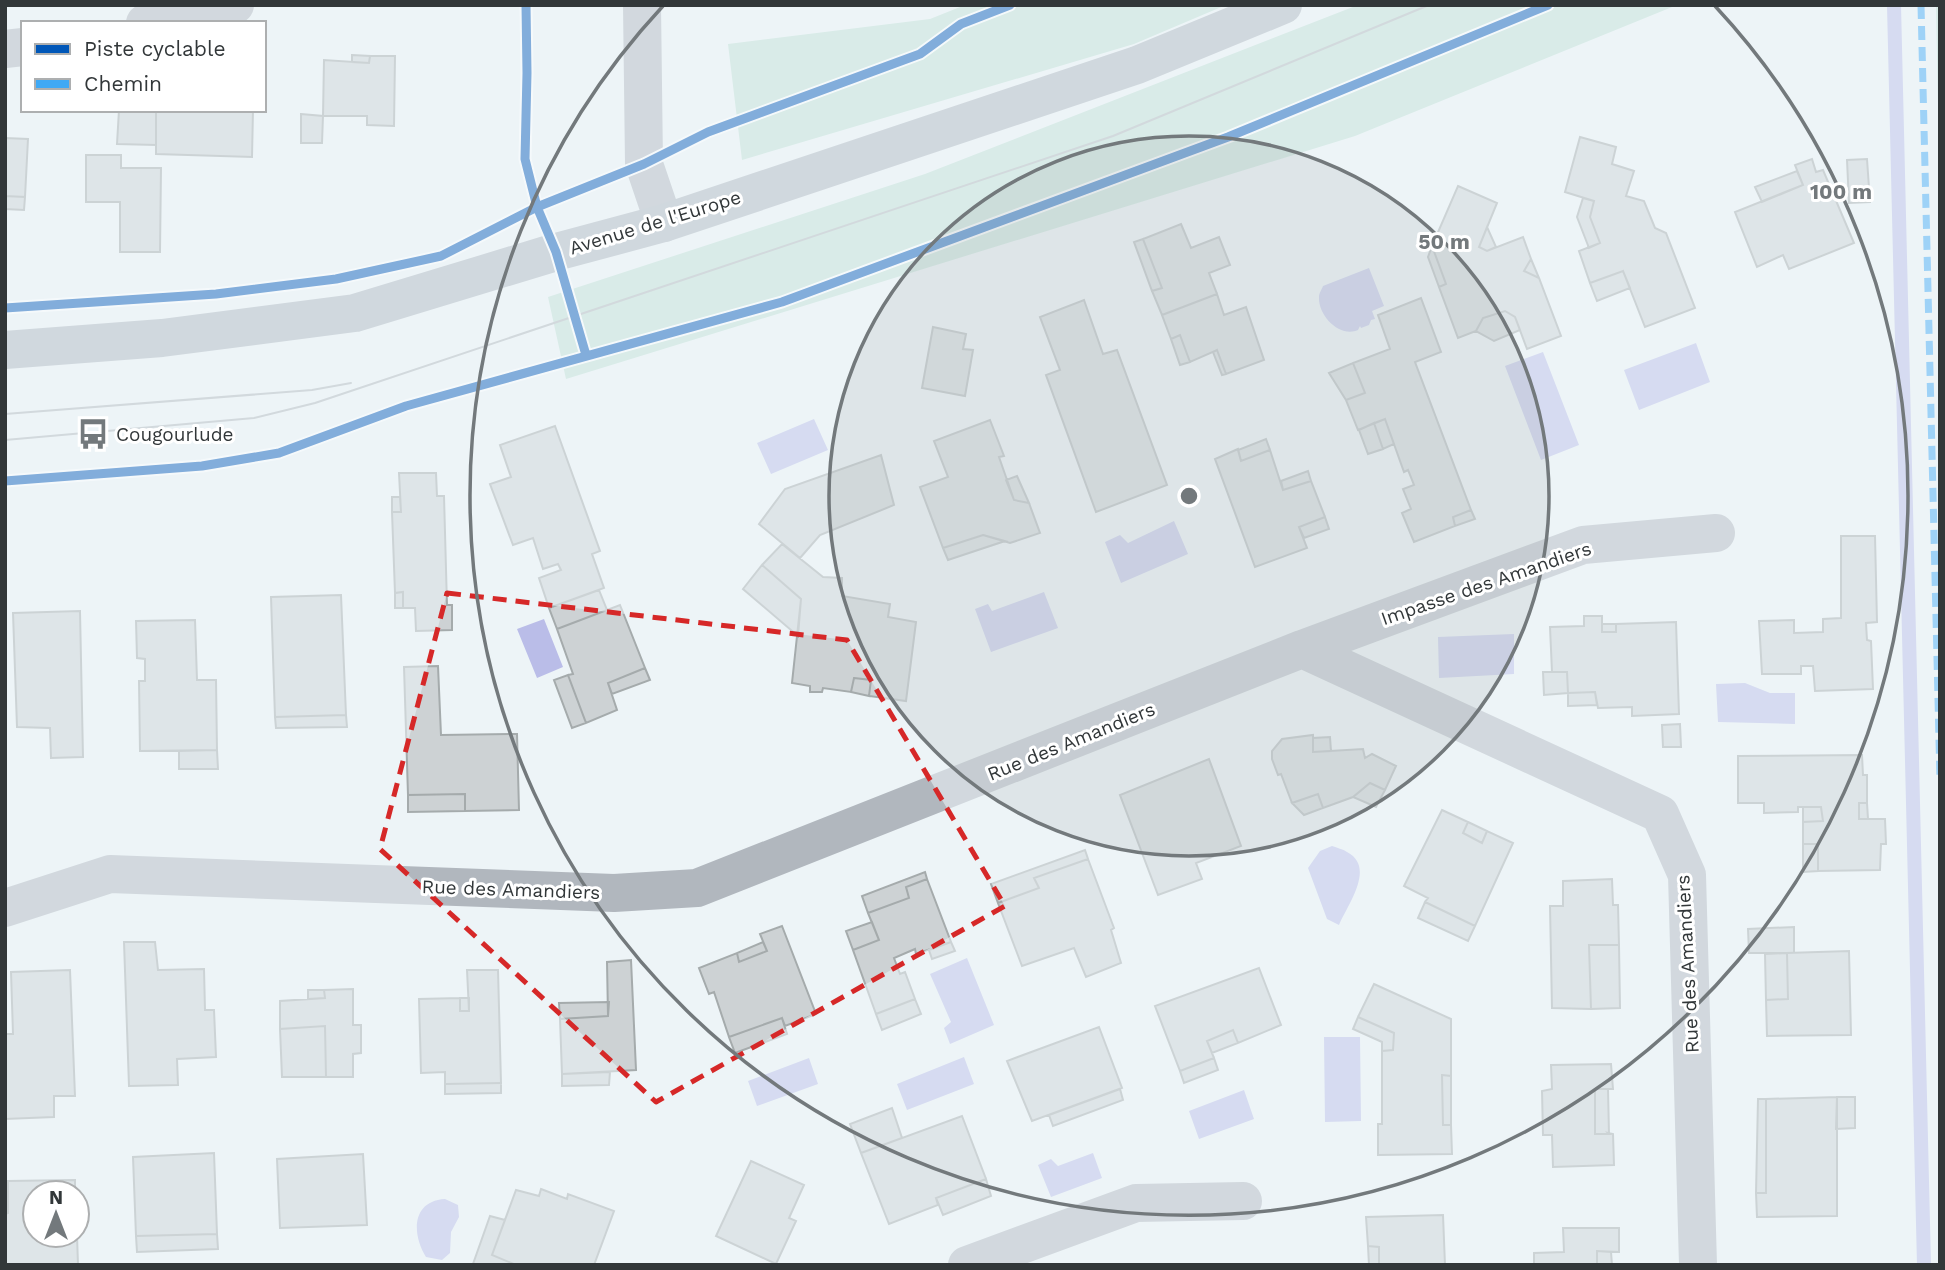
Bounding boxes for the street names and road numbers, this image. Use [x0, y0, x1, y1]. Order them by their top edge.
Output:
street label: Avenue de l'Europe [567, 185, 744, 260]
street label: Impasse des Amandiers [1378, 537, 1594, 630]
street label: Rue des Amandiers [984, 697, 1158, 786]
street label: Rue des Amandiers [1671, 874, 1704, 1054]
street label: Rue des Amandiers [421, 875, 601, 904]

